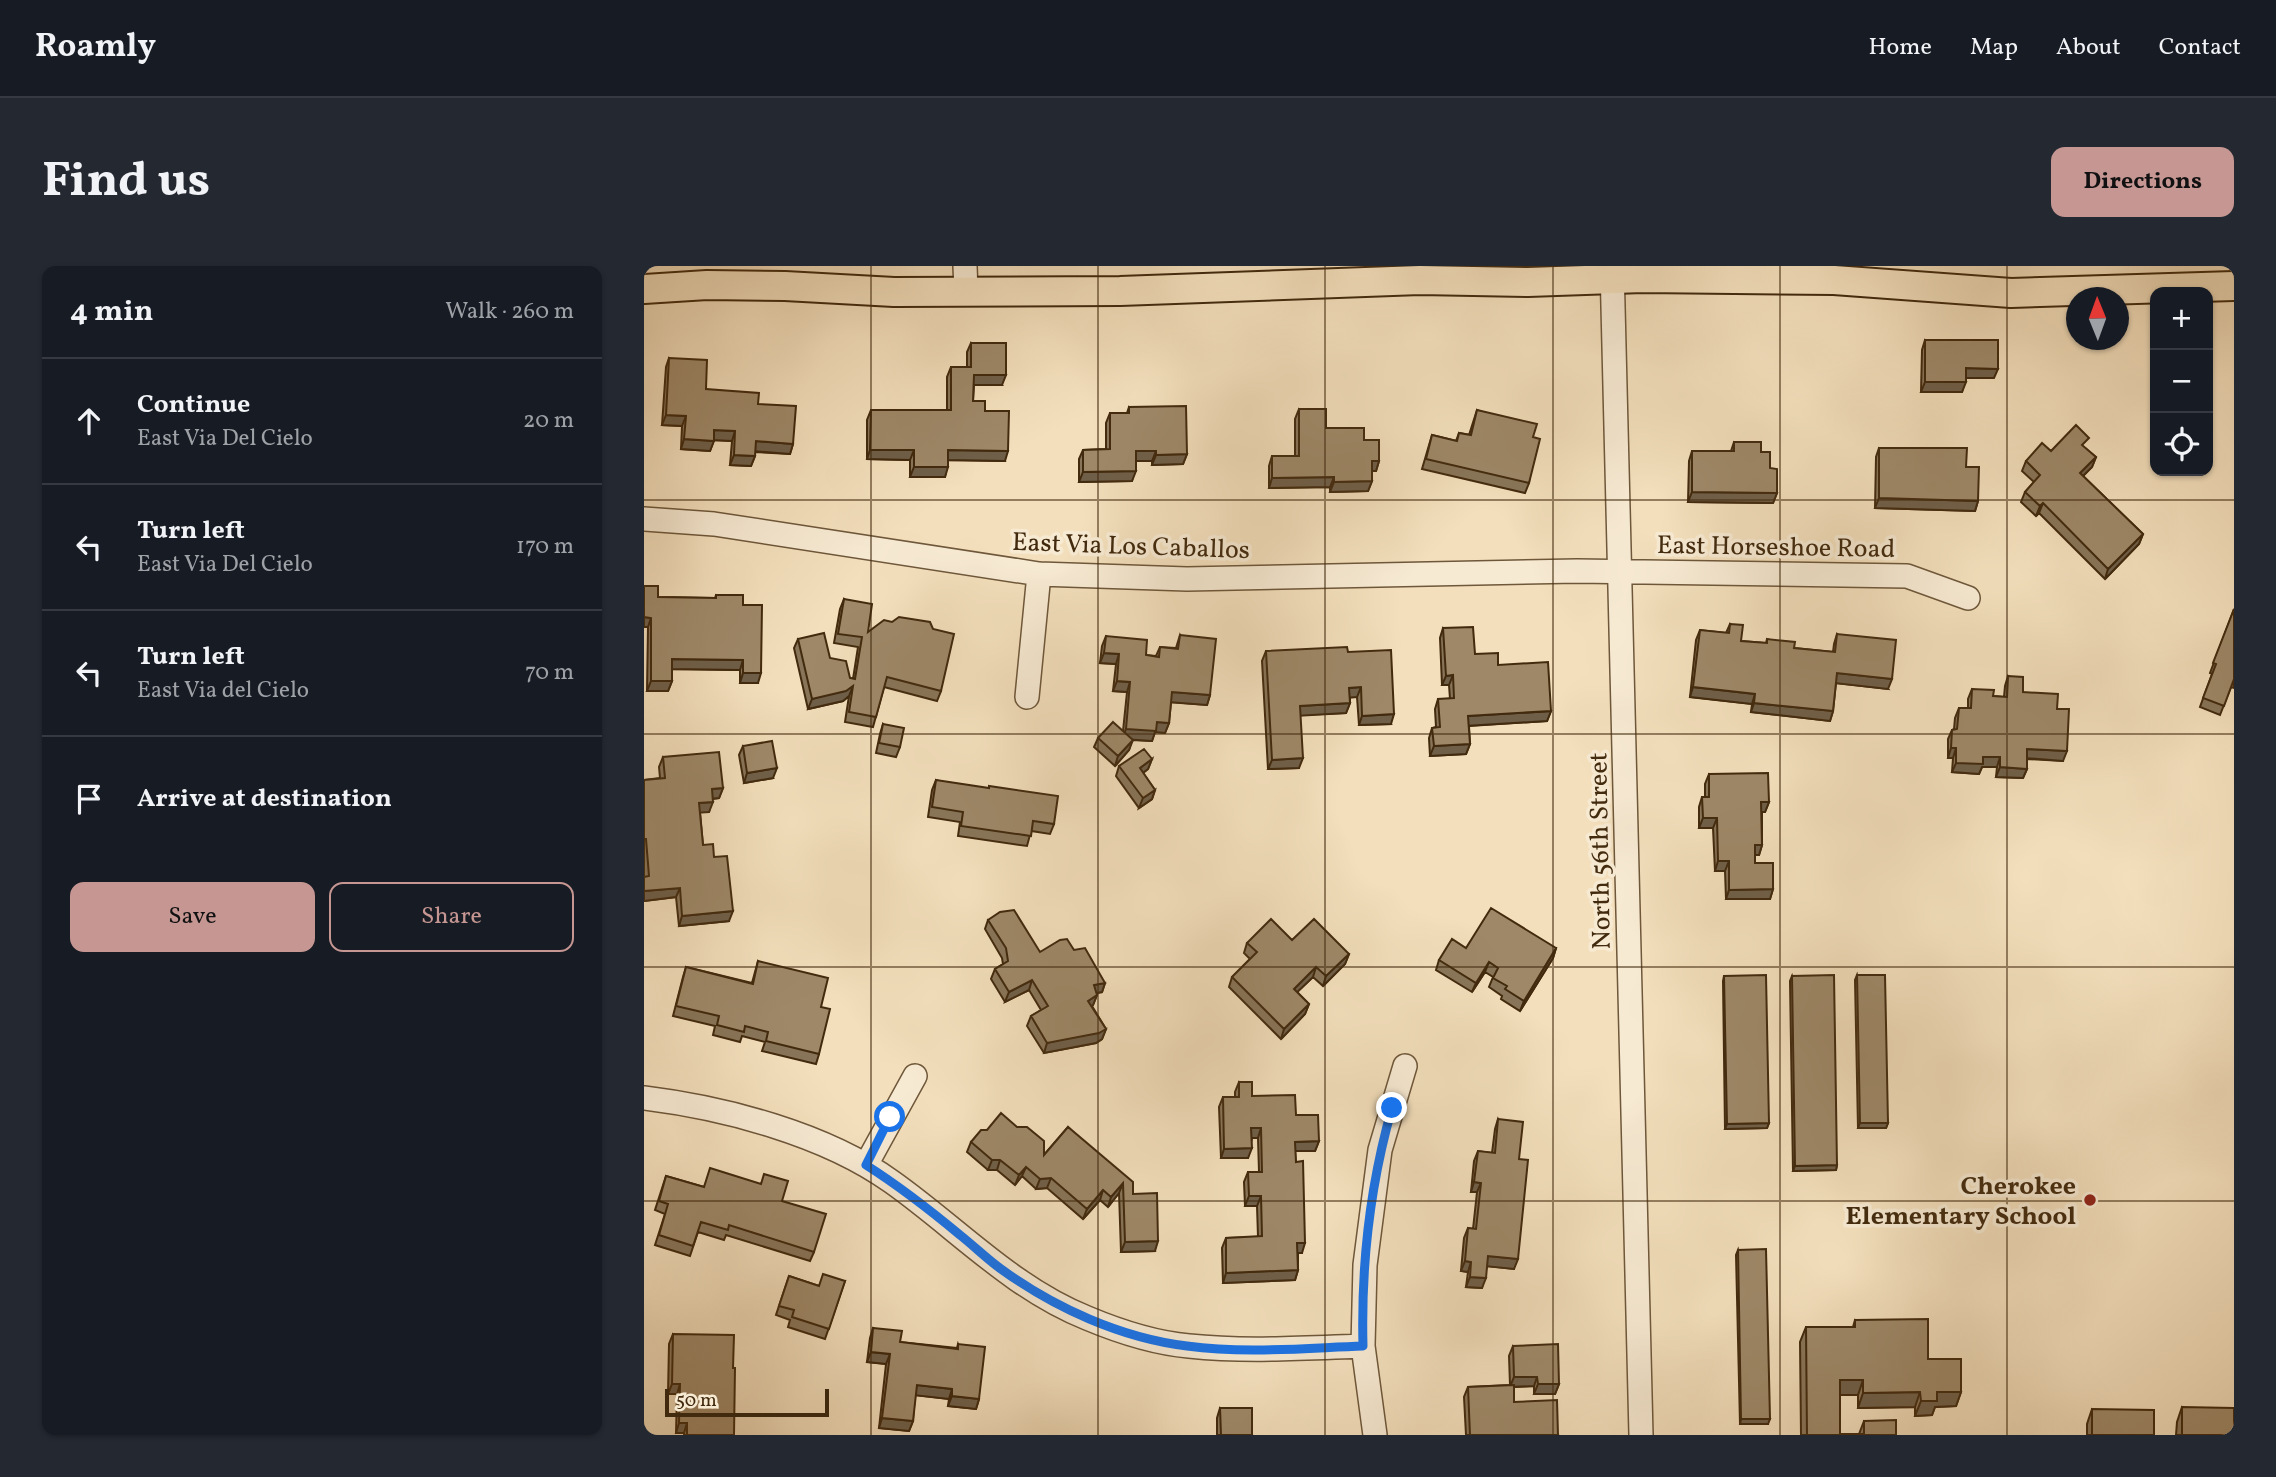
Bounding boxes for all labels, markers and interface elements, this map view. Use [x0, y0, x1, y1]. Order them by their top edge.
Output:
text: Roamly [35, 25, 156, 71]
text: Home [1868, 31, 1932, 65]
text: Map [1970, 31, 2018, 65]
text: About [2056, 31, 2121, 65]
text: Contact [2159, 31, 2241, 65]
button: Directions [2051, 147, 2234, 217]
text: Find us [42, 148, 210, 217]
north arrow [2066, 287, 2129, 350]
map controls [2150, 287, 2213, 476]
button: + [2150, 287, 2213, 350]
text: 4 min [70, 291, 154, 333]
text: Walk · 260 m [445, 296, 574, 328]
button: − [2150, 350, 2213, 413]
text: Continue [137, 387, 250, 423]
icon: ahead [70, 402, 108, 440]
text: 20 m [523, 405, 574, 437]
button: locate [2150, 413, 2213, 476]
text: East Via Del Cielo [137, 423, 313, 455]
text: Turn left [137, 513, 245, 549]
street label: East Via Los Caballos [1011, 525, 1251, 569]
icon: left [70, 528, 108, 566]
street label: East Horseshoe Road [1656, 528, 1896, 568]
text: 170 m [516, 531, 574, 563]
text: East Via Del Cielo [137, 549, 313, 581]
text: Turn left [137, 639, 245, 675]
icon: left [70, 654, 108, 692]
text: 70 m [525, 657, 574, 689]
text: East Via del Cielo [137, 675, 309, 707]
street label: North 56th Street [1581, 752, 1621, 950]
icon: arrive [70, 780, 108, 818]
text: Arrive at destination [137, 781, 392, 817]
button: Save [70, 882, 315, 952]
button: Share [329, 882, 574, 952]
route end [1376, 1092, 1407, 1123]
route start [874, 1101, 905, 1132]
place label: Cherokee Elementary School [1846, 1169, 2076, 1235]
marker: Cherokee Elementary School [2082, 1192, 2098, 1208]
scale bar [665, 1386, 830, 1418]
text: 50 m [676, 1388, 717, 1414]

